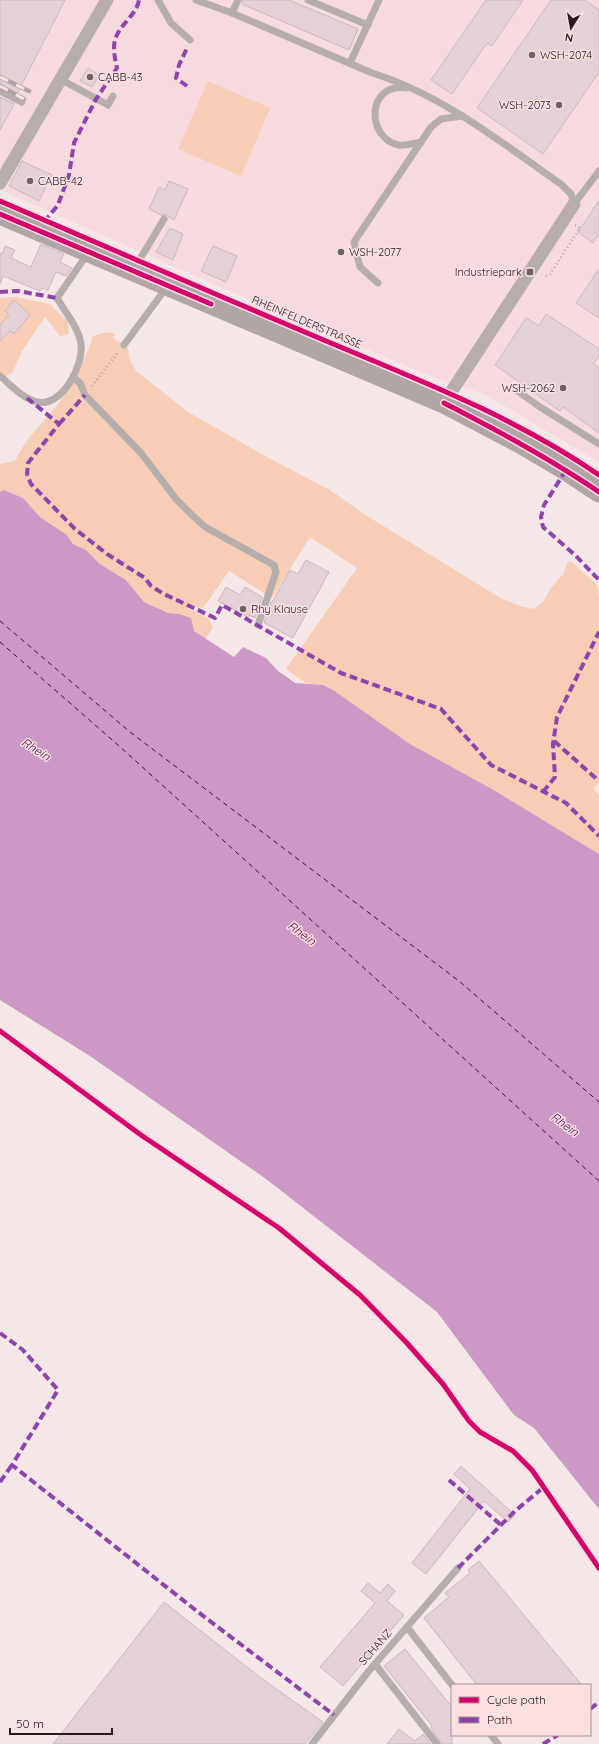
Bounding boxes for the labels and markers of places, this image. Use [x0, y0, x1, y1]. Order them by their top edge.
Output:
place label: WSH-2074 [540, 48, 592, 62]
marker: WSH-2074 [527, 50, 537, 60]
place label: CABB-43 [98, 70, 143, 84]
marker: CABB-43 [85, 72, 95, 82]
place label: WSH-2073 [499, 98, 551, 112]
marker: WSH-2073 [554, 100, 564, 110]
place label: CABB-42 [38, 174, 83, 188]
marker: CABB-42 [25, 176, 35, 186]
place label: WSH-2077 [349, 245, 402, 259]
marker: WSH-2077 [336, 247, 346, 257]
place label: Industriepark [455, 265, 522, 279]
marker: Industriepark [525, 267, 535, 277]
place label: WSH-2062 [501, 381, 555, 395]
marker: WSH-2062 [558, 383, 568, 393]
place label: Rhy Klause [251, 602, 308, 616]
marker: Rhy Klause [238, 604, 248, 614]

